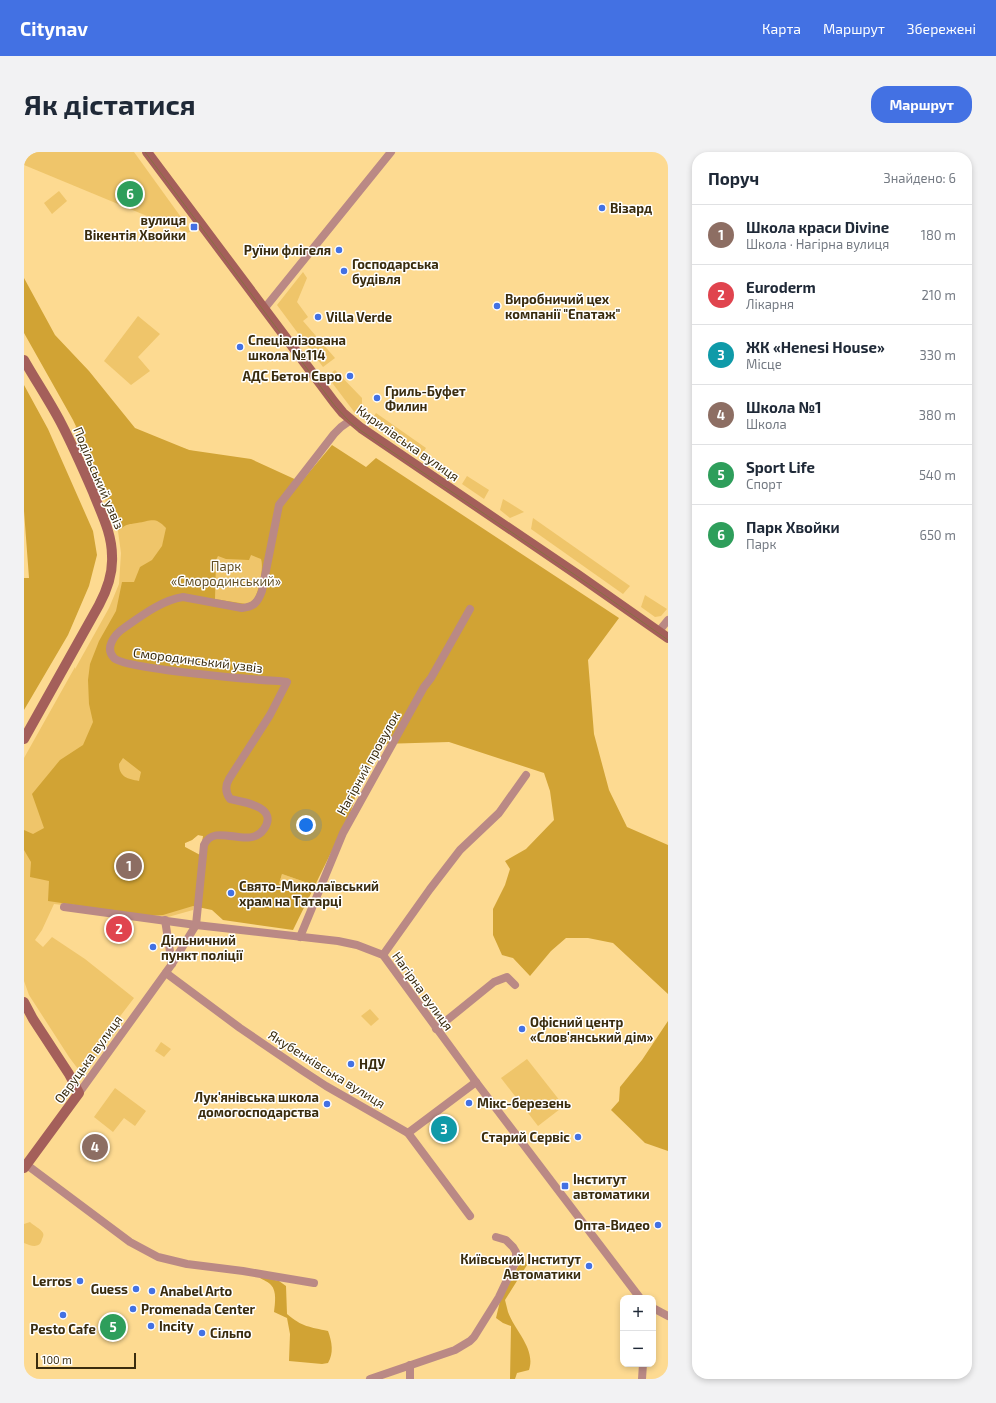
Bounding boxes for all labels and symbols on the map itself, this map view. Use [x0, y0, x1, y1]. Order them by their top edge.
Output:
pin: 6 [117, 179, 143, 209]
place label: Візард [610, 200, 652, 216]
marker: Візард [597, 203, 607, 213]
place label: вулиця Вікентія Хвойки [84, 212, 186, 243]
marker: вулиця Вікентія Хвойки [189, 222, 199, 232]
place label: Руїни флігеля [244, 242, 331, 258]
marker: Руїни флігеля [334, 245, 344, 255]
place label: Господарська будівля [352, 256, 439, 287]
marker: Господарська будівля [339, 266, 349, 276]
place label: Виробничий цех компанії "Епатаж" [505, 291, 621, 322]
marker: Виробничий цех компанії "Епатаж" [492, 301, 502, 311]
place label: Villa Verde [326, 309, 392, 325]
marker: Villa Verde [313, 312, 323, 322]
place label: Спеціалізована школа №114 [248, 332, 346, 363]
marker: Спеціалізована школа №114 [235, 342, 245, 352]
place label: АДС Бетон Євро [243, 368, 342, 384]
marker: АДС Бетон Євро [345, 371, 355, 381]
place label: Гриль-Буфет Филин [385, 383, 466, 414]
marker: Гриль-Буфет Филин [372, 393, 382, 403]
street label: Кирилівська вулиця [353, 401, 463, 485]
street label: Подільський узвіз [70, 425, 128, 531]
park label: Парк «Смородинський» [171, 558, 281, 589]
street label: Смородинський узвіз [132, 644, 264, 676]
street label: Нагірний провулок [333, 708, 403, 818]
your location [296, 815, 316, 835]
pin: 1 [116, 851, 142, 881]
place label: Свято-Миколаївський храм на Татарці [239, 878, 379, 909]
marker: Свято-Миколаївський храм на Татарці [226, 888, 236, 898]
pin: 2 [106, 914, 132, 944]
place label: Дільничний пункт поліції [161, 932, 243, 963]
marker: Дільничний пункт поліції [148, 942, 158, 952]
street label: Нагірна вулиця [389, 948, 457, 1034]
street label: Овруцька вулиця [51, 1012, 125, 1106]
place label: Офісний центр «Слов'янський дім» [530, 1014, 654, 1045]
marker: Офісний центр «Слов'янський дім» [517, 1024, 527, 1034]
street label: Якубенківська вулиця [266, 1026, 388, 1112]
place label: НДУ [359, 1056, 386, 1072]
marker: НДУ [346, 1059, 356, 1069]
place label: Лук'янівська школа домогосподарства [194, 1089, 319, 1120]
place label: Мікс-березень [477, 1095, 571, 1111]
marker: Мікс-березень [464, 1098, 474, 1108]
marker: Лук'янівська школа домогосподарства [322, 1099, 332, 1109]
pin: 3 [431, 1114, 457, 1144]
place label: Старий Сервіс [481, 1129, 570, 1145]
pin: 4 [82, 1132, 108, 1162]
marker: Старий Сервіс [573, 1132, 583, 1142]
place label: Інститут автоматики [573, 1171, 650, 1202]
marker: Інститут автоматики [560, 1181, 570, 1191]
place label: Опта-Видео [574, 1217, 650, 1233]
marker: Опта-Видео [653, 1220, 663, 1230]
place label: Київський Інститут Автоматики [460, 1251, 581, 1282]
marker: Київський Інститут Автоматики [584, 1261, 594, 1271]
place label: Lerros [32, 1273, 72, 1289]
marker: Lerros [75, 1276, 85, 1286]
place label: Guess [91, 1281, 128, 1297]
place label: Anabel Arto [160, 1283, 233, 1299]
marker: Guess [131, 1284, 141, 1294]
marker: Anabel Arto [147, 1286, 157, 1296]
place label: Promenada Center [141, 1301, 256, 1317]
marker: Promenada Center [128, 1304, 138, 1314]
marker: Pesto Cafe [58, 1310, 68, 1320]
pin: 5 [100, 1312, 126, 1342]
place label: Incity [159, 1318, 194, 1334]
place label: Pesto Cafe [30, 1321, 96, 1337]
marker: Incity [146, 1321, 156, 1331]
place label: Сільпо [210, 1325, 252, 1341]
marker: Сільпо [197, 1328, 207, 1338]
scale bar [36, 1351, 136, 1370]

